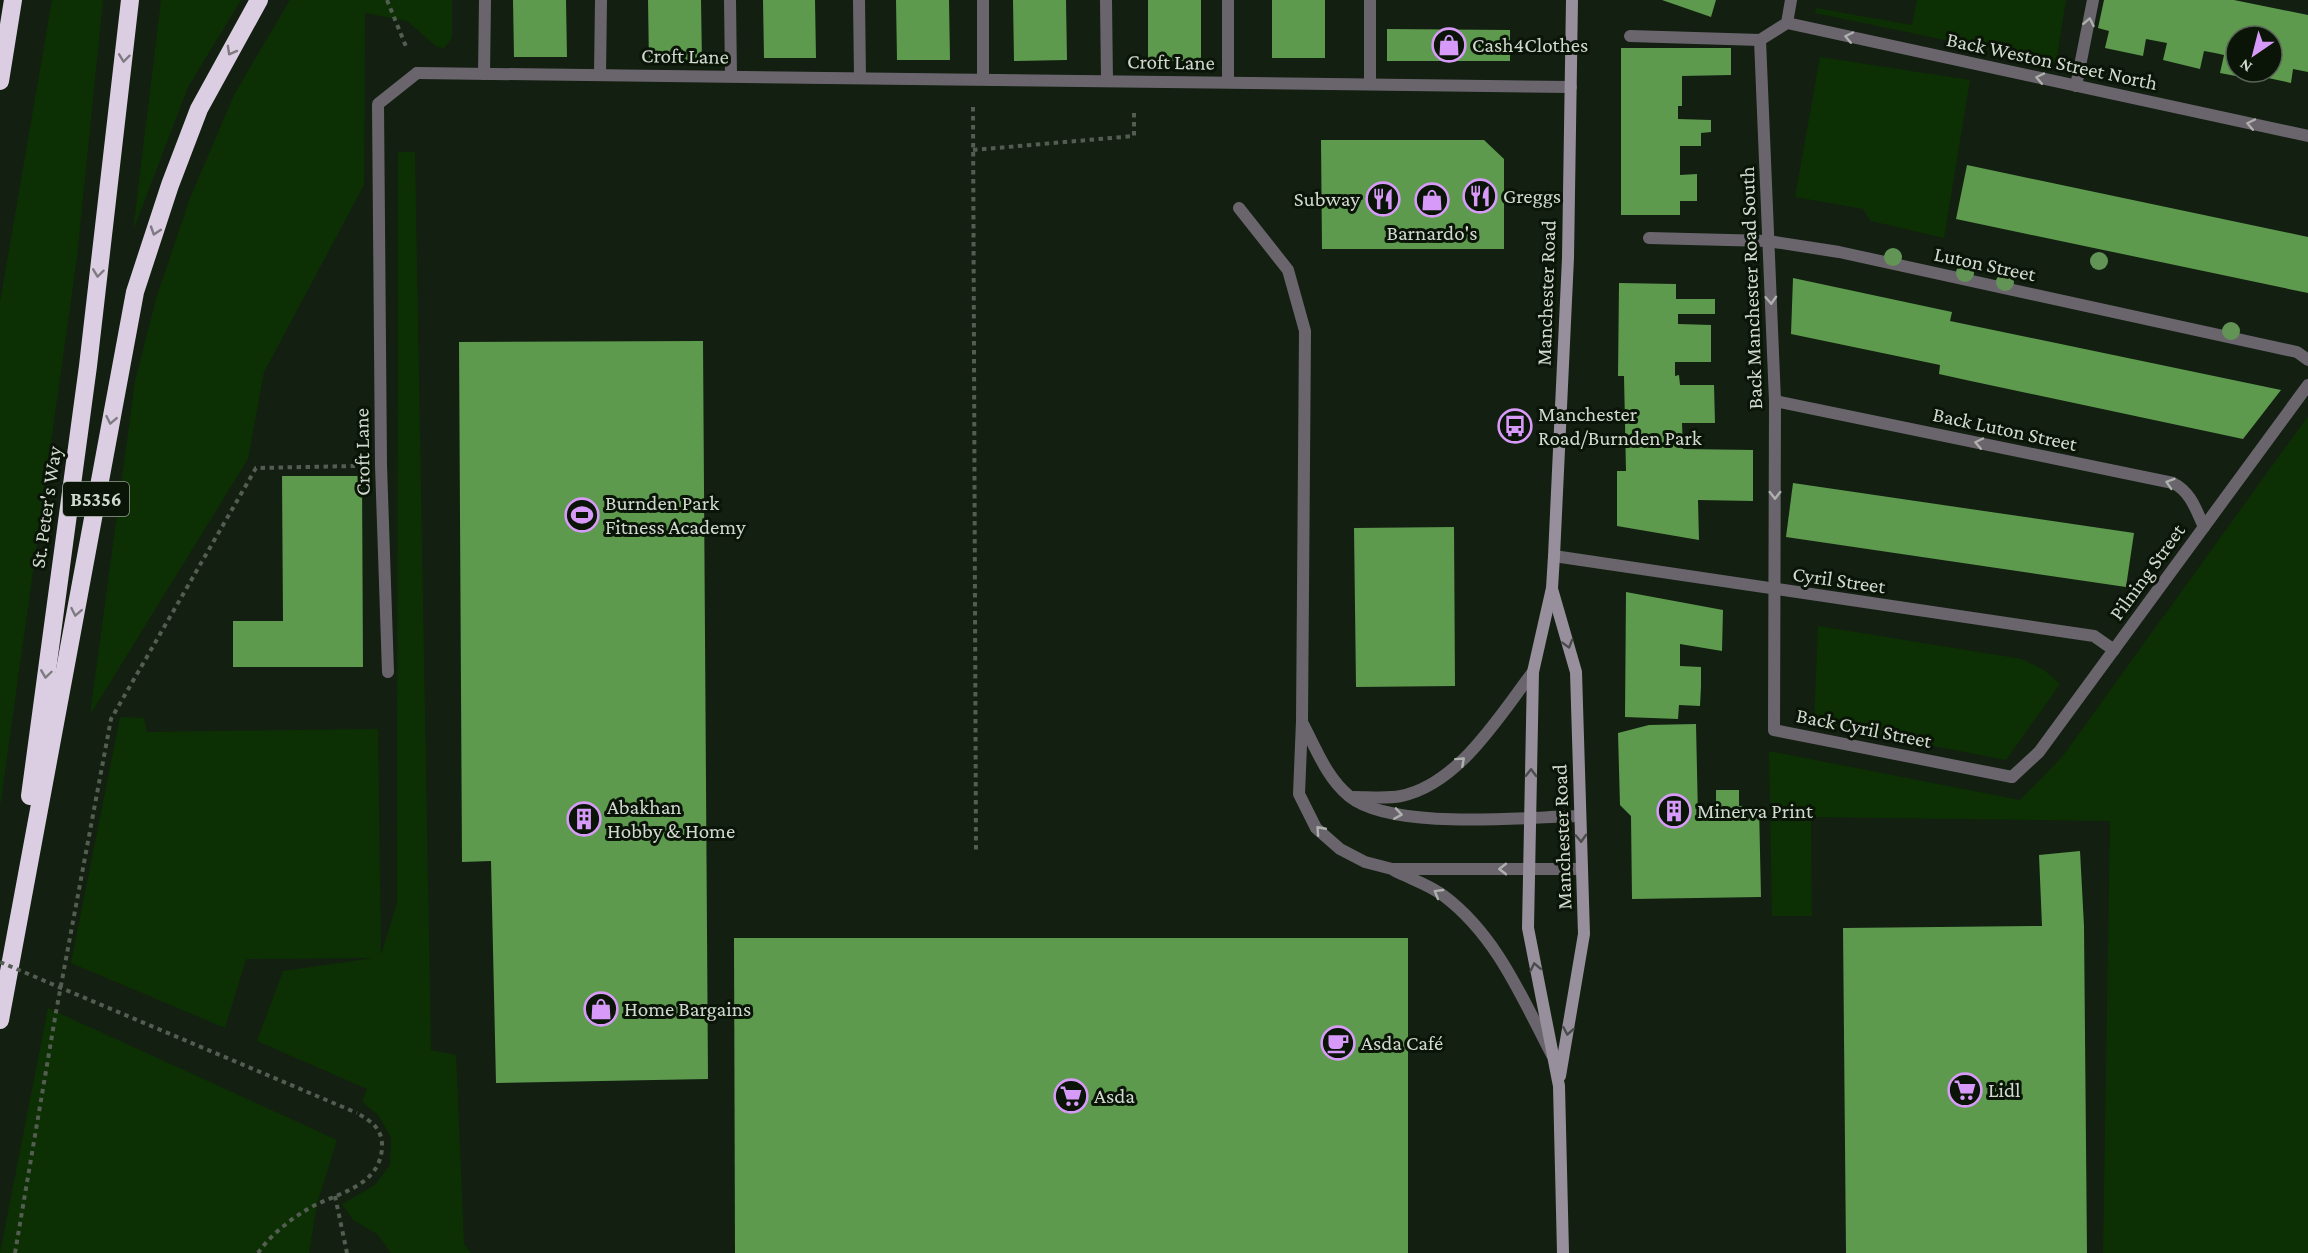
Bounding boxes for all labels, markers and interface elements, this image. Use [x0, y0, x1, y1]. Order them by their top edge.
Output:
one-way arrow [2082, 18, 2095, 28]
north arrow [2224, 24, 2284, 84]
shop icon: Cash4Clothes [1431, 27, 1467, 63]
street label: Back Weston Street North [1944, 27, 2160, 95]
one-way arrow [1844, 31, 1854, 44]
place label: Cash4Clothes [1472, 33, 1588, 57]
street label: Croft Lane [641, 43, 729, 69]
one-way arrow [227, 45, 238, 56]
street label: Croft Lane [1127, 49, 1215, 75]
one-way arrow [118, 54, 130, 63]
text: N [2236, 56, 2255, 76]
one-way arrow [2035, 72, 2045, 85]
one-way arrow [2246, 118, 2256, 131]
street label: Back Manchester Road South [1735, 166, 1767, 410]
restaurant icon: Greggs [1462, 178, 1498, 214]
restaurant icon: Subway [1365, 181, 1401, 217]
shop icon: Barnardo's [1414, 182, 1450, 218]
place label: Greggs [1503, 184, 1561, 208]
place label: Subway [1294, 187, 1360, 211]
street label: Manchester Road [1531, 220, 1561, 366]
place label: Barnardo's [1386, 221, 1478, 245]
one-way arrow [150, 225, 162, 236]
street label: Luton Street [1932, 242, 2039, 287]
one-way arrow [93, 268, 105, 277]
one-way arrow [1764, 295, 1777, 304]
place label: Manchester Road/Burnden Park [1538, 402, 1702, 450]
street label: Back Luton Street [1931, 402, 2080, 456]
street label: Croft Lane [349, 408, 375, 496]
bus stop icon: Manchester Road/Burnden Park [1497, 408, 1533, 444]
one-way arrow [105, 415, 118, 425]
one-way arrow [1975, 437, 1985, 450]
street label: St. Peter's Way [26, 444, 66, 570]
one-way arrow [2165, 478, 2176, 490]
road number: B5356 [63, 482, 129, 516]
one-way arrow [1769, 490, 1781, 499]
place label: Burnden Park Fitness Academy [605, 491, 746, 539]
sports icon: Burnden Park Fitness Academy [564, 497, 600, 533]
street label: Pilning Street [2104, 518, 2191, 625]
street label: Cyril Street [1791, 562, 1888, 599]
one-way arrow [70, 607, 83, 617]
one-way arrow [1561, 638, 1573, 649]
one-way arrow [41, 670, 53, 679]
street label: Back Cyril Street [1794, 703, 1935, 753]
one-way arrow [1454, 757, 1465, 768]
street label: Manchester Road [1547, 764, 1577, 910]
one-way arrow [1525, 768, 1537, 777]
building icon: Minerva Print [1656, 793, 1692, 829]
place label: Abakhan Hobby & Home [607, 795, 735, 843]
place label: Minerva Print [1697, 799, 1814, 823]
building icon: Abakhan Hobby & Home [566, 801, 602, 837]
one-way arrow [1393, 807, 1403, 820]
one-way arrow [1316, 826, 1327, 836]
one-way arrow [1575, 833, 1588, 842]
one-way arrow [1498, 863, 1507, 875]
one-way arrow [1434, 888, 1444, 900]
one-way arrow [1529, 962, 1542, 972]
shop icon: Home Bargains [583, 991, 619, 1027]
place label: Home Bargains [624, 997, 751, 1021]
cafe icon: Asda Café [1320, 1025, 1356, 1061]
one-way arrow [1562, 1026, 1575, 1036]
place label: Asda Café [1361, 1031, 1443, 1055]
supermarket icon: Lidl [1947, 1072, 1983, 1108]
supermarket icon: Asda [1053, 1078, 1089, 1114]
place label: Lidl [1988, 1078, 2021, 1102]
place label: Asda [1094, 1084, 1135, 1108]

